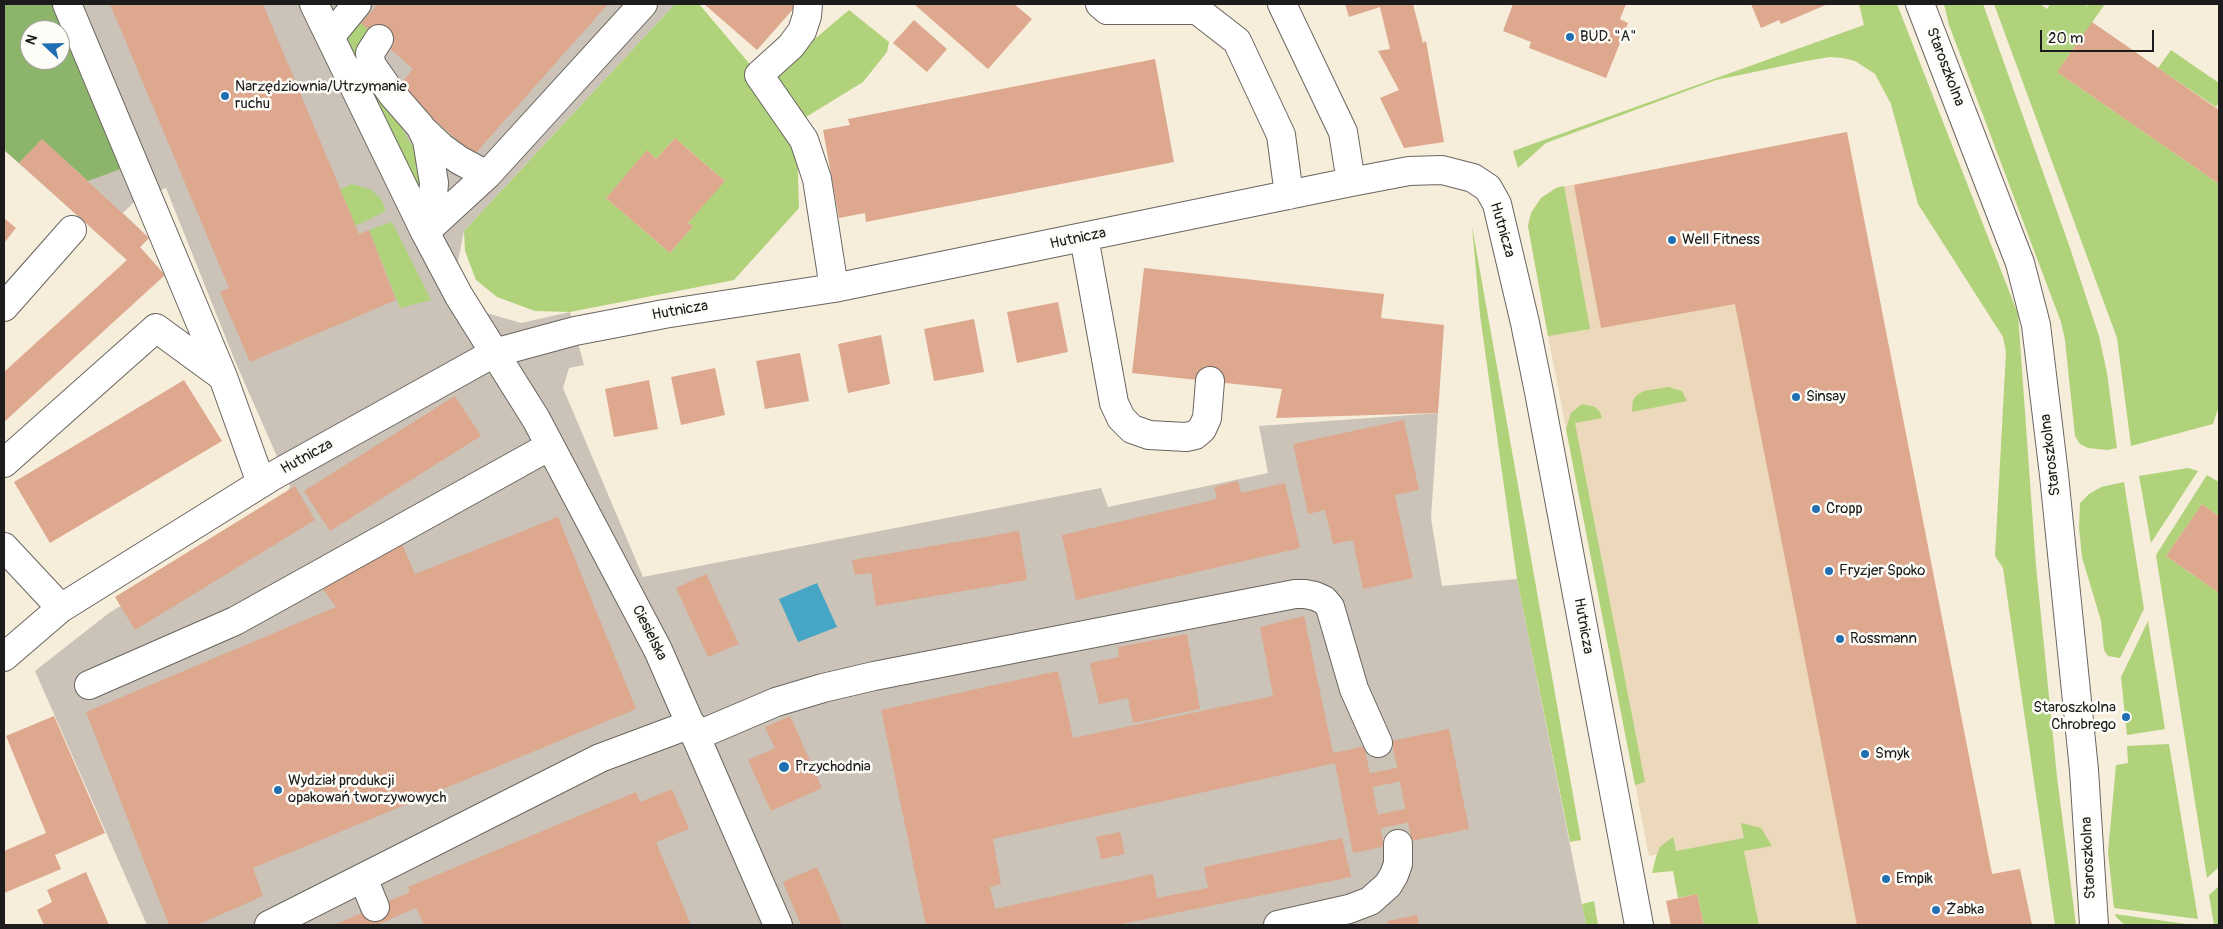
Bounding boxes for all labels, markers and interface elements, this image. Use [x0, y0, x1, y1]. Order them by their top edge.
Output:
north arrow [20, 20, 70, 70]
scale bar [2043, 20, 2157, 52]
street label: Staroszkolna [1922, 25, 1968, 109]
place label: BUD. "A" [1580, 28, 1636, 46]
text: 20 m [2048, 29, 2083, 48]
marker: BUD. "A" [1564, 31, 1576, 43]
text: N [22, 32, 41, 47]
place label: Narzędziownia/Utrzymanie ruchu [235, 78, 407, 113]
marker: Narzędziownia/Utrzymanie ruchu [219, 90, 231, 102]
street label: Hutnicza [1486, 200, 1518, 260]
street label: Hutnicza [1048, 224, 1108, 254]
place label: Well Fitness [1682, 231, 1760, 249]
marker: Well Fitness [1666, 234, 1678, 246]
street label: Hutnicza [651, 297, 709, 325]
place label: Sinsay [1806, 388, 1846, 406]
marker: Sinsay [1790, 391, 1802, 403]
street label: Staroszkolna [2037, 413, 2065, 497]
street label: Hutnicza [278, 435, 336, 479]
place label: Cropp [1826, 500, 1863, 518]
marker: Cropp [1810, 503, 1822, 515]
place label: Fryzjer Spoko [1839, 562, 1925, 580]
marker: Fryzjer Spoko [1823, 565, 1835, 577]
street label: Hutnicza [1569, 597, 1597, 655]
street label: Ciesielska [627, 602, 671, 664]
place label: Rossmann [1850, 630, 1917, 648]
marker: Rossmann [1834, 633, 1846, 645]
place label: Staroszkolna Chrobrego [2033, 699, 2116, 734]
marker: Staroszkolna Chrobrego [2120, 711, 2132, 723]
place label: Smyk [1875, 745, 1910, 763]
marker: Smyk [1859, 748, 1871, 760]
place label: Przychodnia [795, 758, 871, 776]
marker: Przychodnia [777, 760, 791, 774]
place label: Wydział produkcji opakowań tworzywowych [288, 772, 446, 807]
marker: Wydział produkcji opakowań tworzywowych [272, 784, 284, 796]
street label: Staroszkolna [2078, 816, 2100, 900]
place label: Empik [1896, 870, 1933, 888]
marker: Empik [1880, 873, 1892, 885]
place label: Żabka [1946, 901, 1984, 919]
marker: Żabka [1930, 904, 1942, 916]

